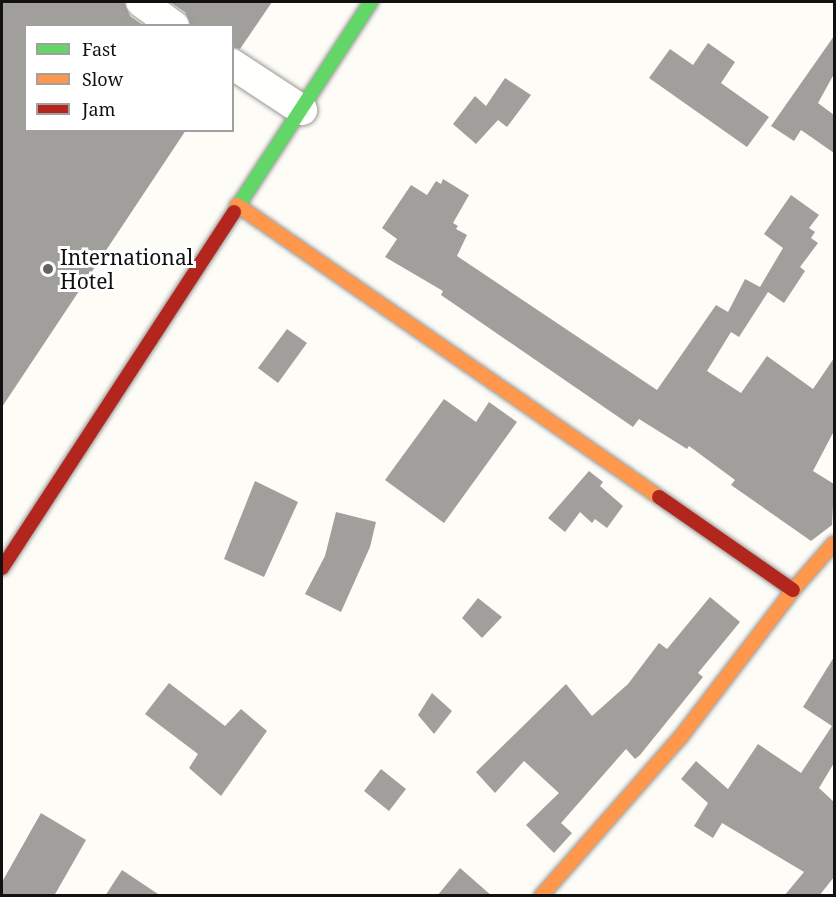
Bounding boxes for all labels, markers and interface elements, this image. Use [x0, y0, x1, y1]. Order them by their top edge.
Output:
legend [24, 24, 234, 132]
text: Fast [82, 37, 117, 61]
text: Slow [82, 67, 123, 91]
text: Jam [82, 97, 116, 121]
place label: International Hotel [60, 244, 193, 294]
marker: International Hotel [41, 262, 55, 276]

